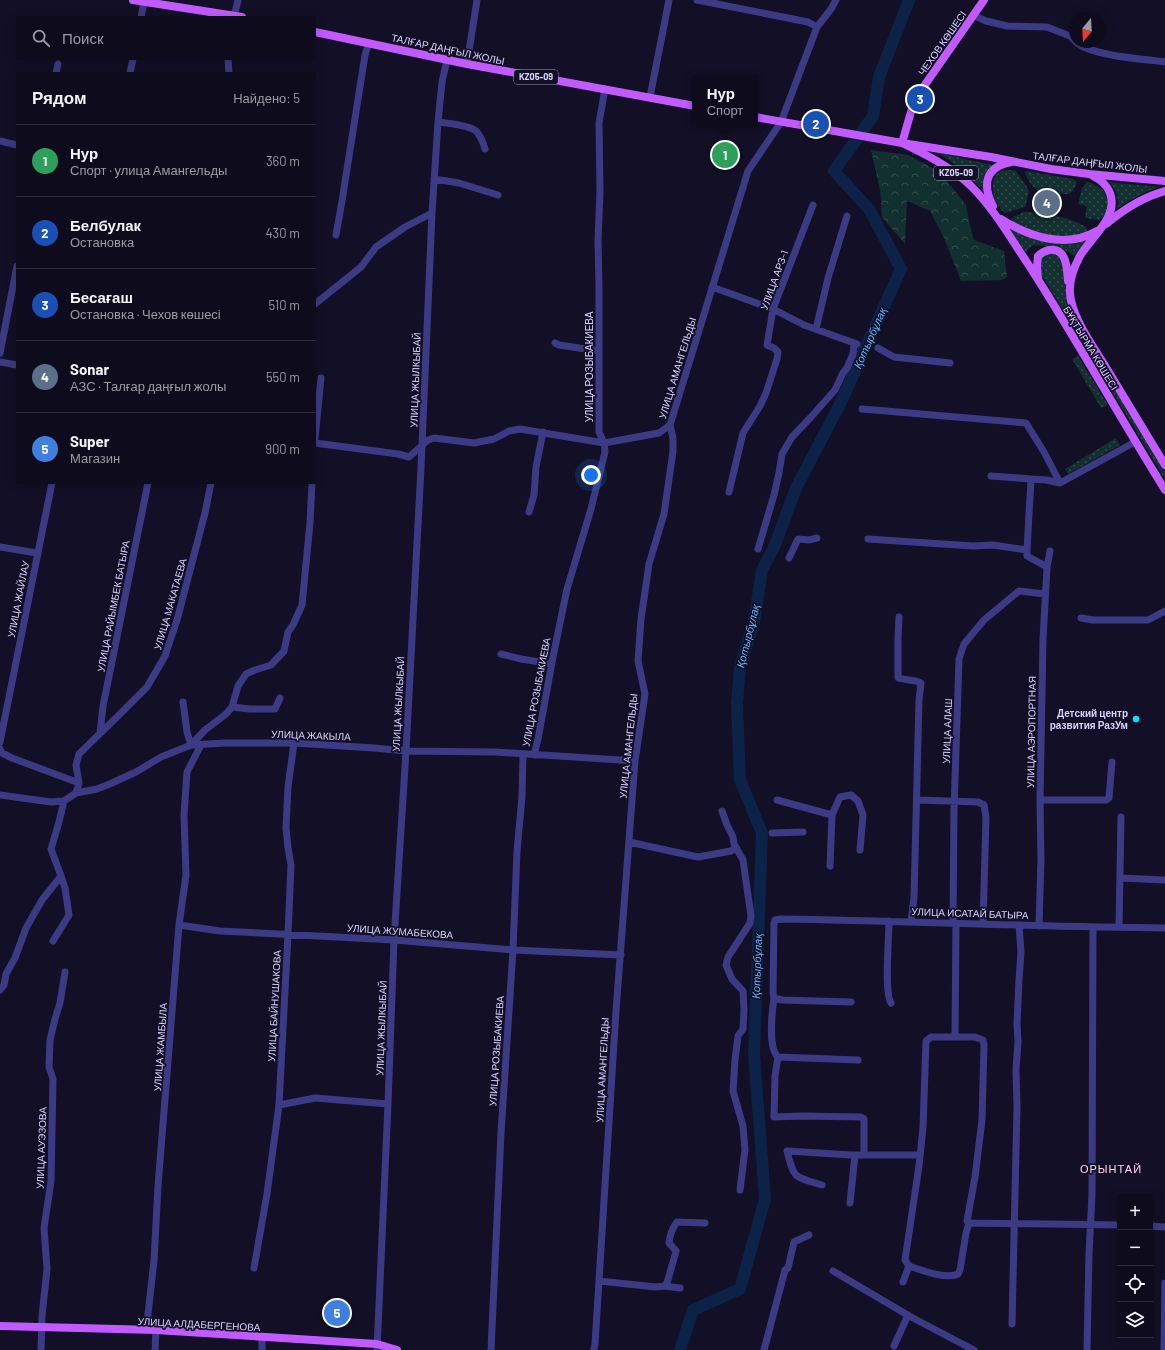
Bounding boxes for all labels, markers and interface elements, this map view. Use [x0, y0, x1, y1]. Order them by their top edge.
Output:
street label: ЧЕХОВ КӨШЕСІ [915, 9, 969, 77]
north arrow [1069, 12, 1105, 48]
search box [16, 16, 316, 60]
icon: search [30, 27, 52, 49]
text: Поиск [62, 29, 104, 47]
street label: ТАЛҒАР ДАҢҒЫЛ ЖОЛЫ [390, 31, 506, 67]
road number: KZ05-09 [514, 70, 558, 84]
popup [692, 75, 758, 127]
text: Нур [707, 84, 735, 102]
pin: 3 [907, 84, 933, 114]
text: Рядом [32, 87, 87, 107]
text: Найдено: 5 [233, 90, 300, 106]
text: Спорт [707, 102, 743, 118]
pin: 2 [803, 109, 829, 139]
pin: 1 [712, 140, 738, 170]
text: Нур [70, 144, 98, 162]
street label: ТАЛҒАР ДАҢҒЫЛ ЖОЛЫ [1032, 149, 1148, 175]
text: 1 [43, 153, 47, 169]
text: 360 m [266, 153, 300, 169]
text: Спорт · улица Амангельды [70, 162, 227, 178]
road number: KZ05-09 [934, 166, 978, 180]
pin: 4 [1034, 188, 1060, 218]
text: Белбулак [70, 216, 141, 234]
text: 2 [41, 225, 49, 241]
text: 430 m [265, 225, 300, 241]
text: Остановка [70, 234, 134, 250]
street label: УЛИЦА АРЗ-1 [758, 249, 790, 311]
text: Бесағаш [70, 288, 133, 306]
text: 3 [41, 297, 49, 313]
text: 510 m [268, 297, 300, 313]
street label: БҰҚТЫРМА КӨШЕСІ [1061, 304, 1121, 392]
water label: Қотырбұлақ [850, 305, 889, 370]
text: Остановка · Чехов көшесі [70, 306, 221, 322]
street label: УЛИЦА РОЗЫБАКИЕВА [583, 311, 595, 422]
street label: УЛИЦА АМАНГЕЛЬДЫ [656, 316, 698, 420]
street label: УЛИЦА ЖЫЛКЫБАЙ [407, 332, 423, 428]
text: Sonar [70, 360, 109, 378]
text: 4 [41, 369, 49, 385]
text: 550 m [266, 369, 300, 385]
text: АЗС · Талғар даңғыл жолы [70, 378, 226, 394]
text: Super [70, 432, 110, 450]
text: 5 [41, 441, 49, 457]
text: 900 m [265, 441, 300, 457]
text: Магазин [70, 450, 120, 466]
your location [581, 465, 601, 485]
street label: УЛИЦА РАЙЫМБЕК БАТЫРА [94, 539, 132, 673]
street label: УЛИЦА МАКАТАЕВА [151, 557, 189, 651]
street label: УЛИЦА ЖАЙЛАУ [5, 559, 31, 638]
water label: Қотырбұлақ [733, 602, 762, 669]
street label: УЛИЦА РОЗЫБАКИЕВА [520, 636, 553, 747]
street label: УЛИЦА ЖЫЛКЫБАЙ [390, 656, 406, 752]
street label: УЛИЦА АЭРОПОРТНАЯ [1024, 676, 1038, 788]
street label: УЛИЦА АМАНГЕЛЬДЫ [617, 693, 639, 799]
street label: УЛИЦА АЛАШ [940, 698, 954, 764]
place label: Детский центр развития РазУм [1050, 707, 1128, 731]
marker: Детский центр развития РазУм [1131, 714, 1141, 724]
street label: УЛИЦА ЖАКЫЛА [271, 728, 351, 742]
street label: УЛИЦА ИСАТАЙ БАТЫРА [911, 905, 1029, 921]
street label: УЛИЦА ЖУМАБЕКОВА [347, 921, 454, 941]
water label: Қотырбұлақ [749, 932, 764, 999]
street label: УЛИЦА БАЙНУШАКОВА [265, 949, 283, 1062]
street label: УЛИЦА ЖЫЛКЫБАЙ [373, 980, 389, 1076]
street label: УЛИЦА РОЗЫБАКИЕВА [486, 995, 506, 1107]
street label: УЛИЦА ЖАМБЫЛА [151, 1002, 169, 1092]
street label: УЛИЦА АМАНГЕЛЬДЫ [593, 1017, 611, 1123]
street label: УЛИЦА АУЭЗОВА [34, 1106, 48, 1189]
district label: ОРЫНТАЙ [1080, 1162, 1142, 1175]
map controls [1117, 1194, 1153, 1338]
button: + [1117, 1194, 1153, 1230]
button: − [1117, 1230, 1153, 1266]
button: locate [1117, 1266, 1153, 1302]
pin: 5 [324, 1298, 350, 1328]
button: layers [1117, 1302, 1153, 1338]
street label: УЛИЦА АЛДАБЕРГЕНОВА [137, 1315, 261, 1333]

